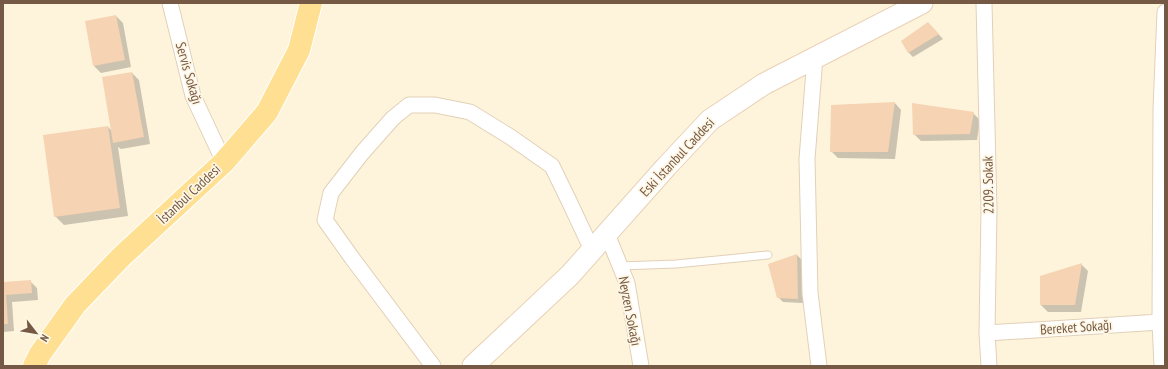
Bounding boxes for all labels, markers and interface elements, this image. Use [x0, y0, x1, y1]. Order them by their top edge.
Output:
street label: Servis Sokağı [172, 40, 206, 106]
street label: Eski İstanbul Caddesi [636, 114, 718, 200]
street label: 2209. Sokak [978, 155, 998, 214]
street label: İstanbul Caddesi [154, 160, 224, 228]
street label: Neyzen Sokağı [614, 275, 646, 347]
north arrow [16, 313, 56, 353]
street label: Bereket Sokağı [1039, 316, 1113, 338]
text: N [37, 332, 52, 344]

